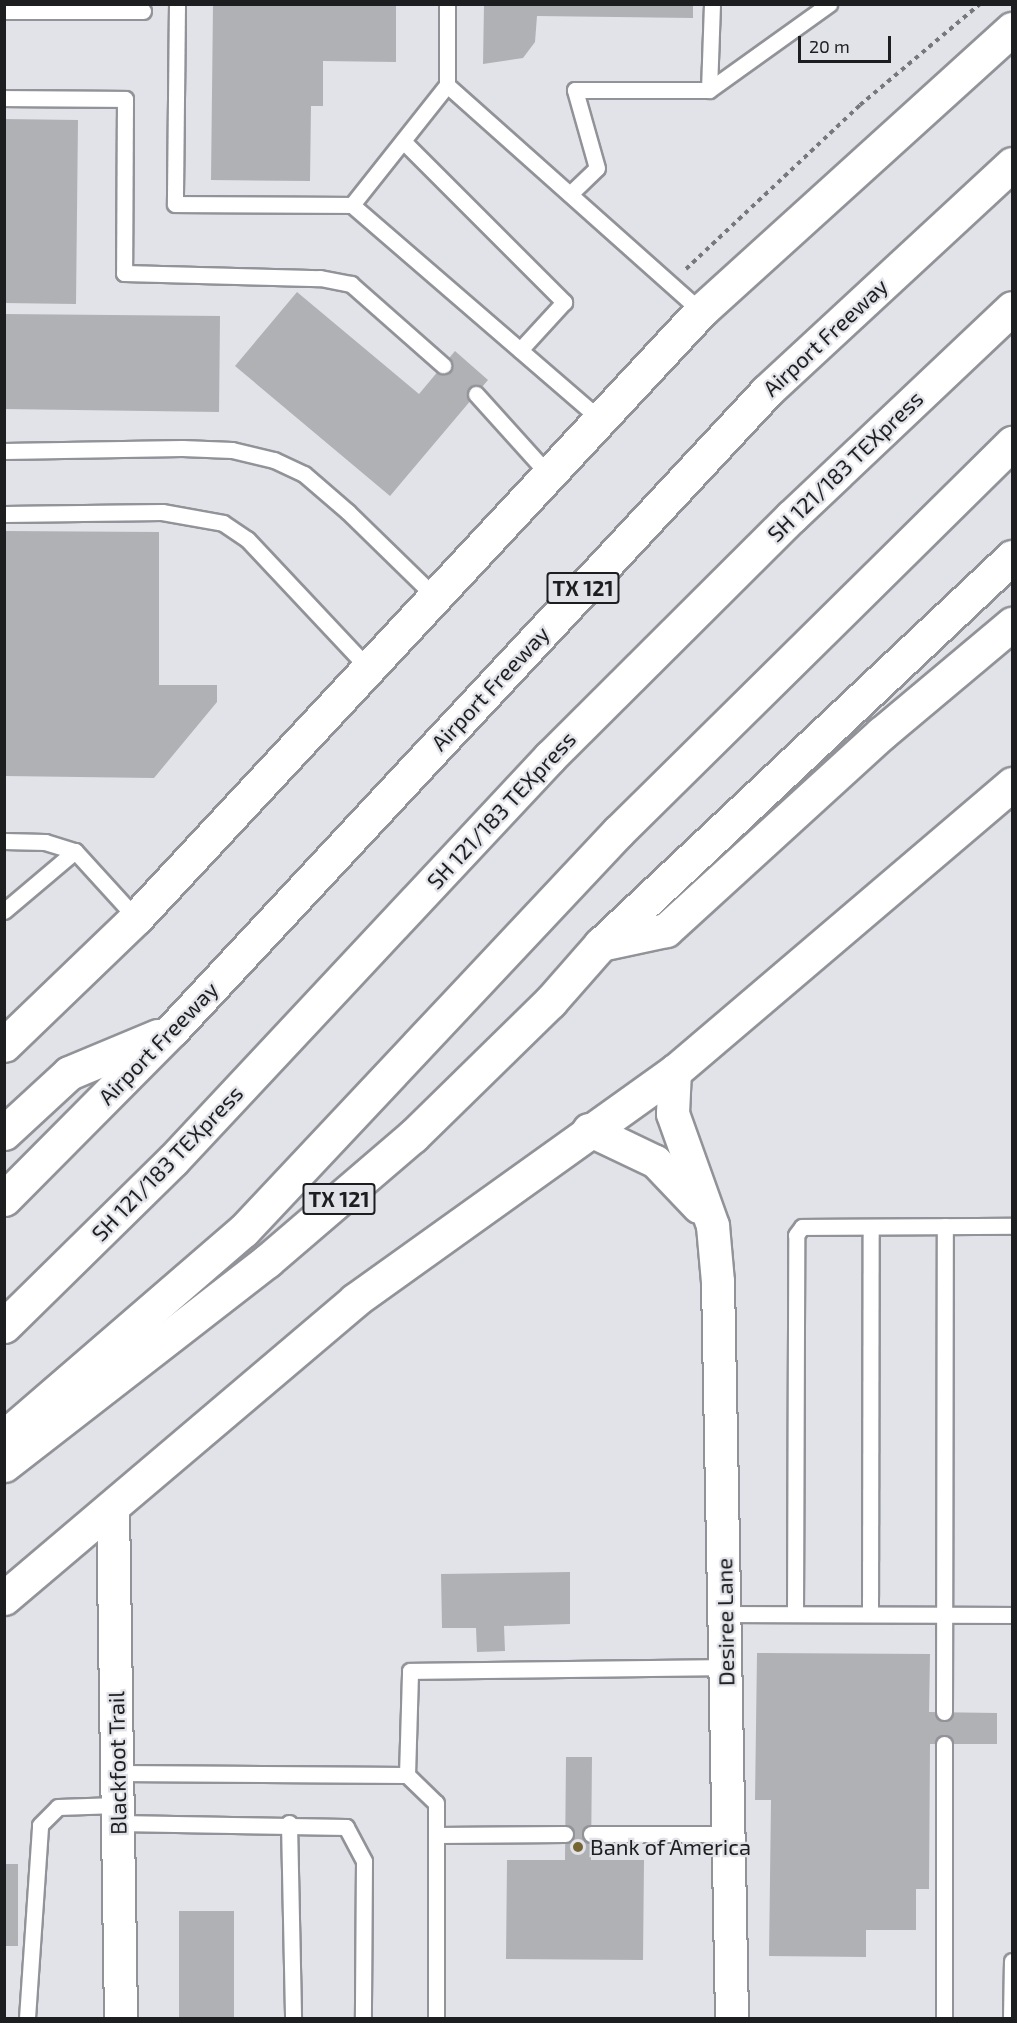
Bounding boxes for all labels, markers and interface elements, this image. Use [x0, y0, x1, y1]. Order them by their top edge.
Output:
scale bar [801, 24, 894, 62]
text: 20 m [809, 35, 850, 57]
street label: Airport Freeway [757, 273, 893, 401]
street label: SH 121/183 TEXpress [762, 385, 928, 547]
road number: TX 121 [546, 570, 620, 606]
street label: Airport Freeway [426, 620, 554, 756]
street label: SH 121/183 TEXpress [421, 726, 581, 894]
street label: Airport Freeway [93, 976, 223, 1110]
street label: SH 121/183 TEXpress [86, 1080, 248, 1246]
road number: TX 121 [302, 1181, 376, 1217]
street label: Desiree Lane [711, 1558, 739, 1686]
street label: Blackfoot Trail [103, 1691, 131, 1835]
place label: Bank of America [590, 1834, 752, 1860]
marker: Bank of America [571, 1840, 585, 1854]

